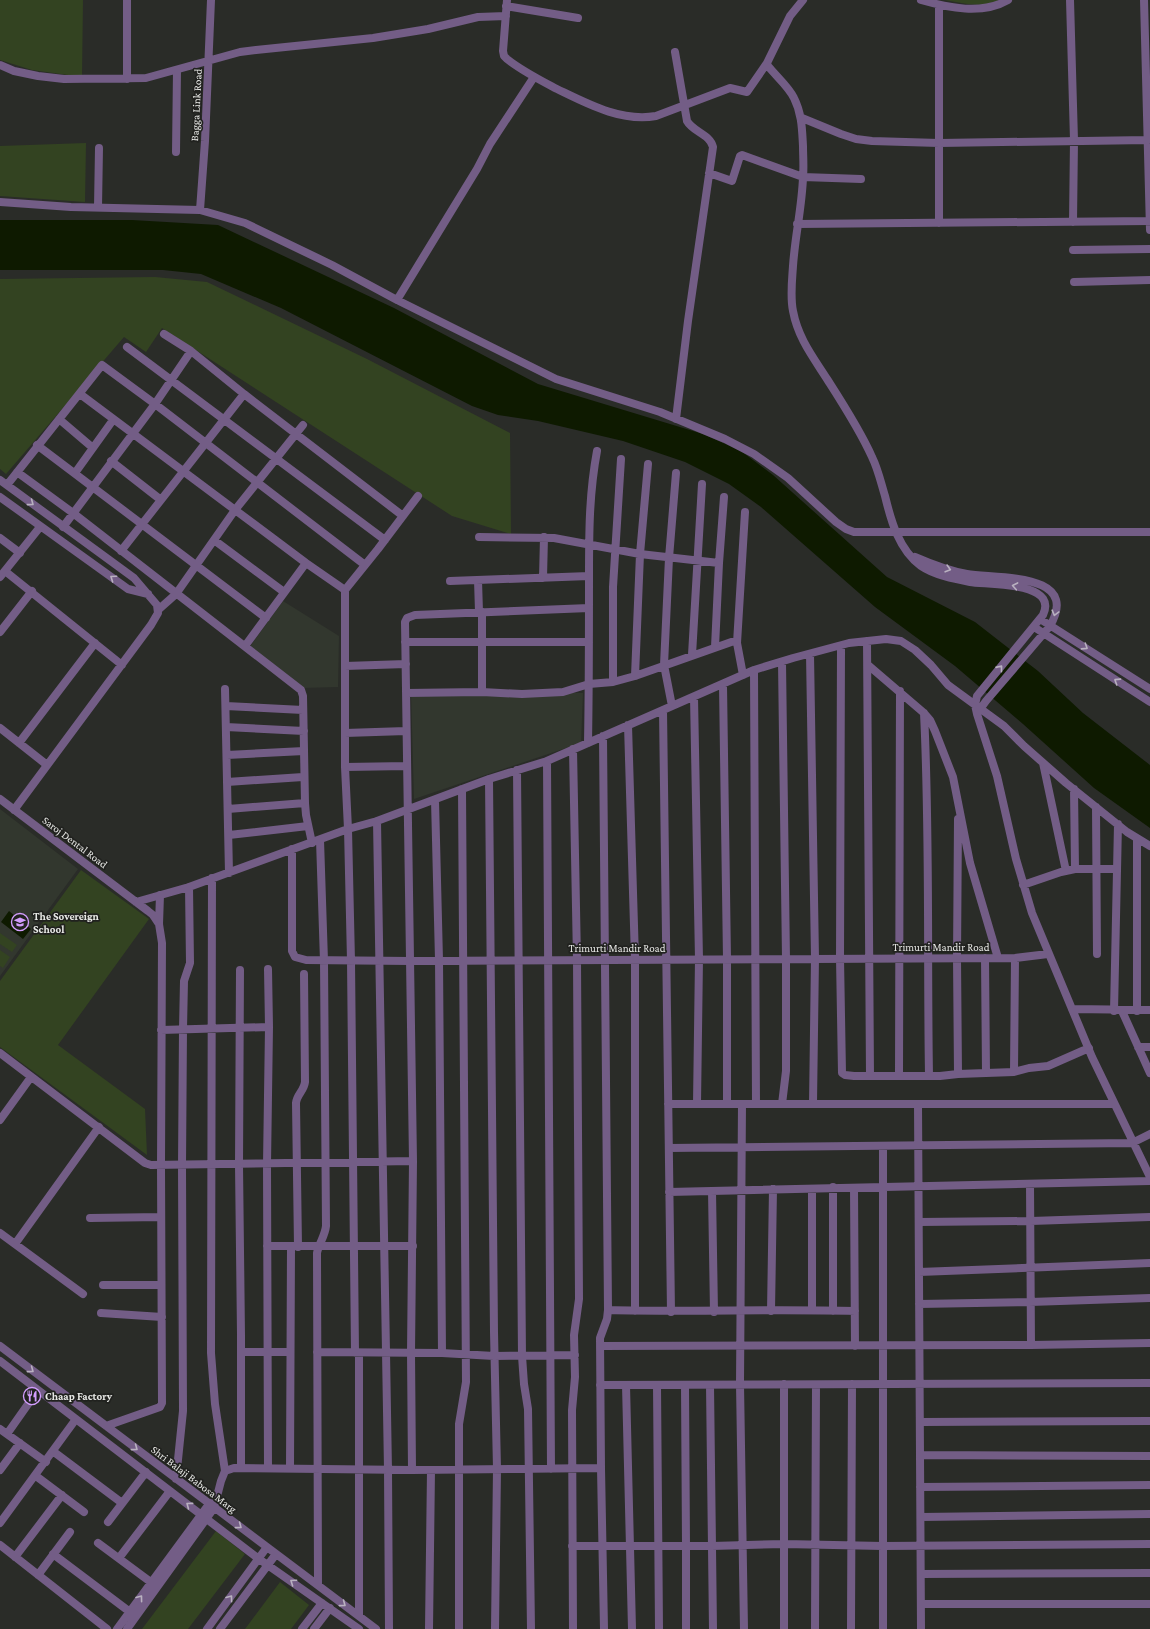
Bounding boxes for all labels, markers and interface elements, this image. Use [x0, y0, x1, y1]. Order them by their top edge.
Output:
street label: Bagga Link Road [188, 68, 205, 142]
one-way arrow [27, 499, 34, 506]
one-way arrow [945, 564, 952, 573]
one-way arrow [110, 575, 117, 583]
one-way arrow [1012, 582, 1018, 591]
one-way arrow [1052, 610, 1060, 616]
one-way arrow [1081, 643, 1088, 650]
one-way arrow [996, 665, 1003, 673]
one-way arrow [1114, 678, 1121, 685]
street label: Saroj Dental Road [40, 814, 110, 871]
place label: The Sovereign School [33, 910, 100, 935]
school or university icon: The Sovereign School [10, 912, 30, 932]
street label: Trimurti Mandir Road [892, 941, 990, 953]
street label: Trimurti Mandir Road [568, 942, 666, 954]
one-way arrow [27, 1365, 34, 1372]
restaurant icon: Chaap Factory [22, 1386, 42, 1406]
place label: Chaap Factory [45, 1390, 113, 1402]
one-way arrow [131, 1443, 138, 1451]
street label: Shri Balaji Babosa Marg [148, 1443, 240, 1516]
one-way arrow [186, 1503, 193, 1510]
one-way arrow [235, 1521, 242, 1529]
one-way arrow [290, 1579, 297, 1587]
one-way arrow [136, 1595, 143, 1602]
one-way arrow [225, 1595, 232, 1602]
one-way arrow [338, 1599, 345, 1606]

